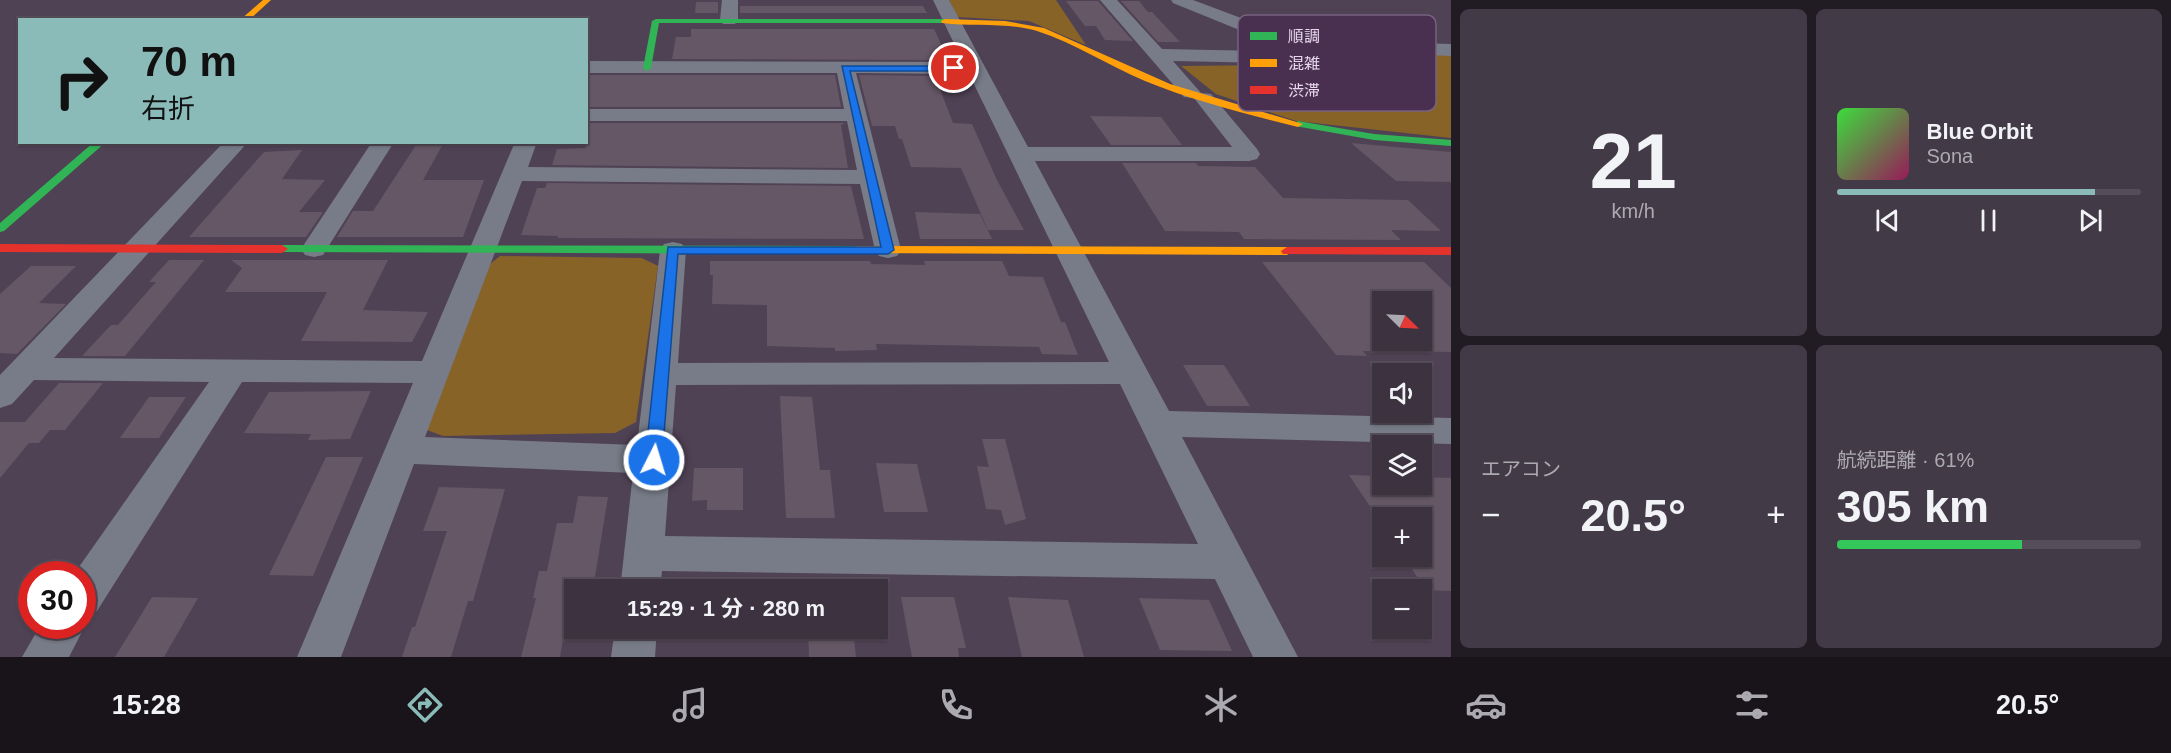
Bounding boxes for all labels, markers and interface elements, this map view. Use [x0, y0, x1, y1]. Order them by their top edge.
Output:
legend [1238, 15, 1436, 111]
text: 順調 [1288, 28, 1320, 45]
text: 70 m [141, 38, 237, 85]
icon: right [42, 42, 120, 120]
pin [928, 42, 979, 93]
icon: arrive [937, 51, 970, 84]
text: 混雑 [1288, 55, 1320, 72]
text: 渋滞 [1288, 82, 1320, 99]
text: 右折 [141, 94, 195, 124]
text: 21 [1590, 117, 1677, 205]
text: Blue Orbit [1927, 119, 2033, 144]
text: Sona [1927, 145, 1973, 167]
text: km/h [1612, 200, 1655, 222]
icon: previous [1871, 204, 1904, 237]
icon: pause [1972, 204, 2005, 237]
icon: next [2074, 204, 2107, 237]
north arrow [1372, 291, 1432, 351]
map controls [1372, 291, 1432, 639]
button: sound [1372, 363, 1432, 423]
position arrow [622, 428, 686, 492]
button: layers [1372, 435, 1432, 495]
text: 航続距離 · 61% [1837, 449, 1974, 471]
text: エアコン [1481, 458, 1561, 480]
text: 305 km [1837, 481, 1989, 532]
text: 20.5° [1580, 490, 1686, 541]
text: − [1481, 496, 1500, 533]
text: + [1766, 496, 1786, 533]
button: + [1372, 507, 1432, 567]
speed limit sign: 30 [18, 561, 96, 639]
button: − [1372, 579, 1432, 639]
text: 15:29 · 1 分 · 280 m [627, 596, 825, 621]
icon: directions [404, 684, 446, 726]
icon: music [669, 684, 711, 726]
icon: phone [935, 684, 977, 726]
icon: climate [1200, 684, 1242, 726]
icon: car [1465, 684, 1507, 726]
icon: filters [1731, 684, 1773, 726]
text: 15:28 [112, 690, 181, 720]
text: 20.5° [1996, 690, 2059, 720]

